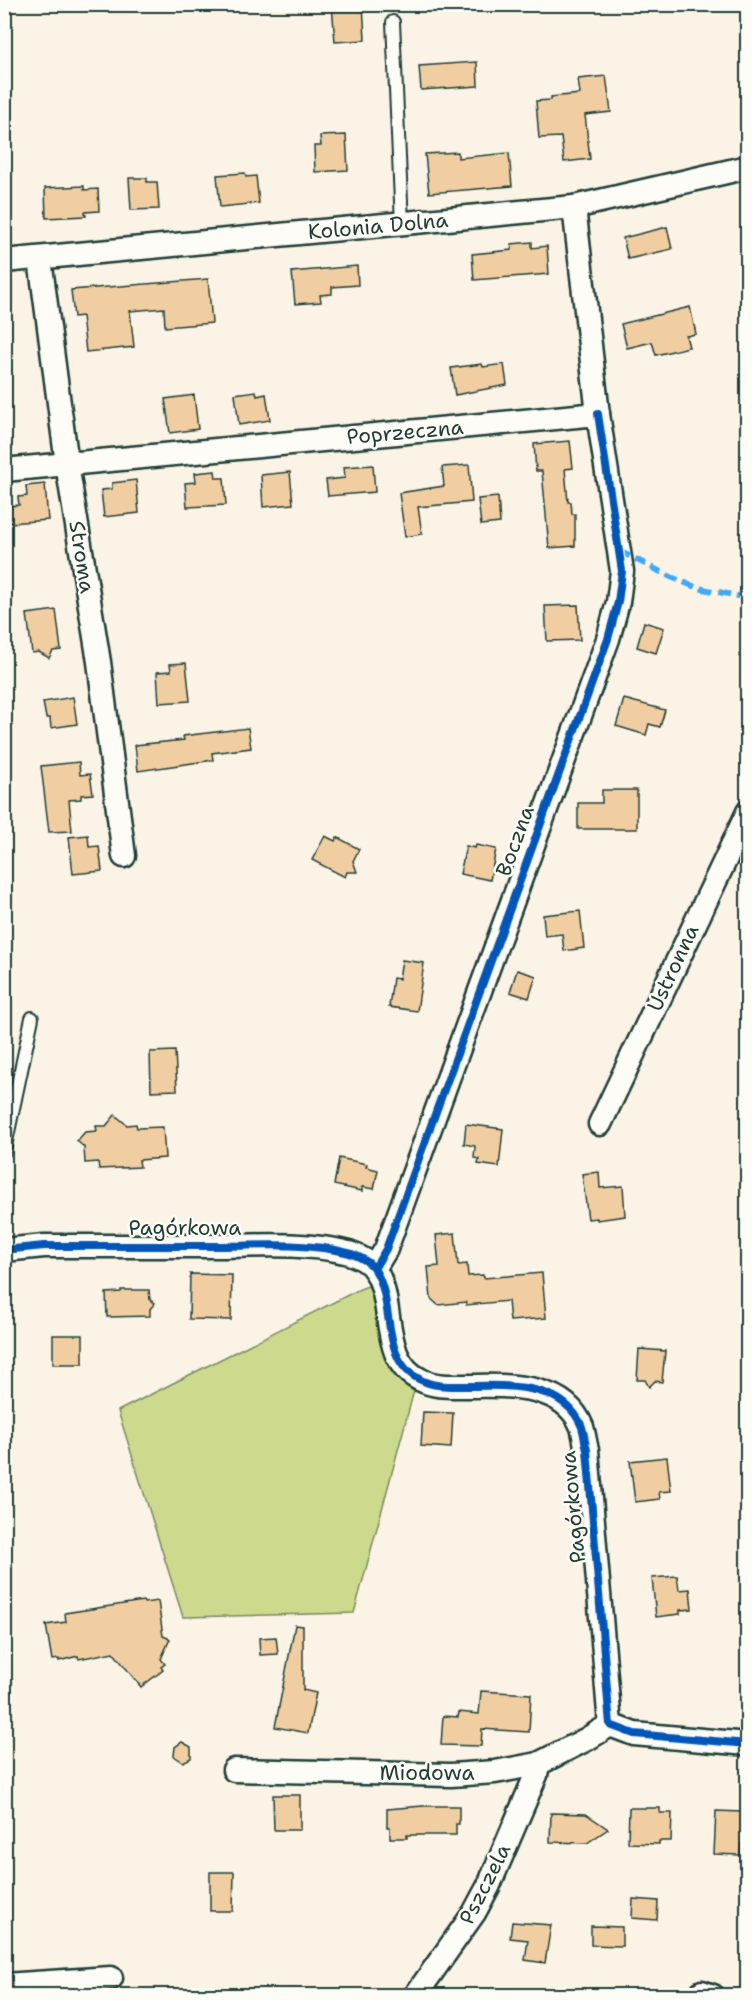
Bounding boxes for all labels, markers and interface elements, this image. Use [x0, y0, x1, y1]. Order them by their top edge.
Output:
street label: Kolonia Dolna [307, 206, 449, 246]
street label: Poprzeczna [345, 413, 465, 451]
street label: Stroma [62, 519, 102, 595]
street label: Boczna [489, 802, 541, 880]
street label: Ustronna [641, 920, 705, 1016]
street label: Pagórkowa [129, 1214, 241, 1242]
street label: Pagórkowa [554, 1450, 592, 1564]
street label: Miodowa [379, 1759, 475, 1787]
street label: Pszczela [453, 1839, 517, 1929]

